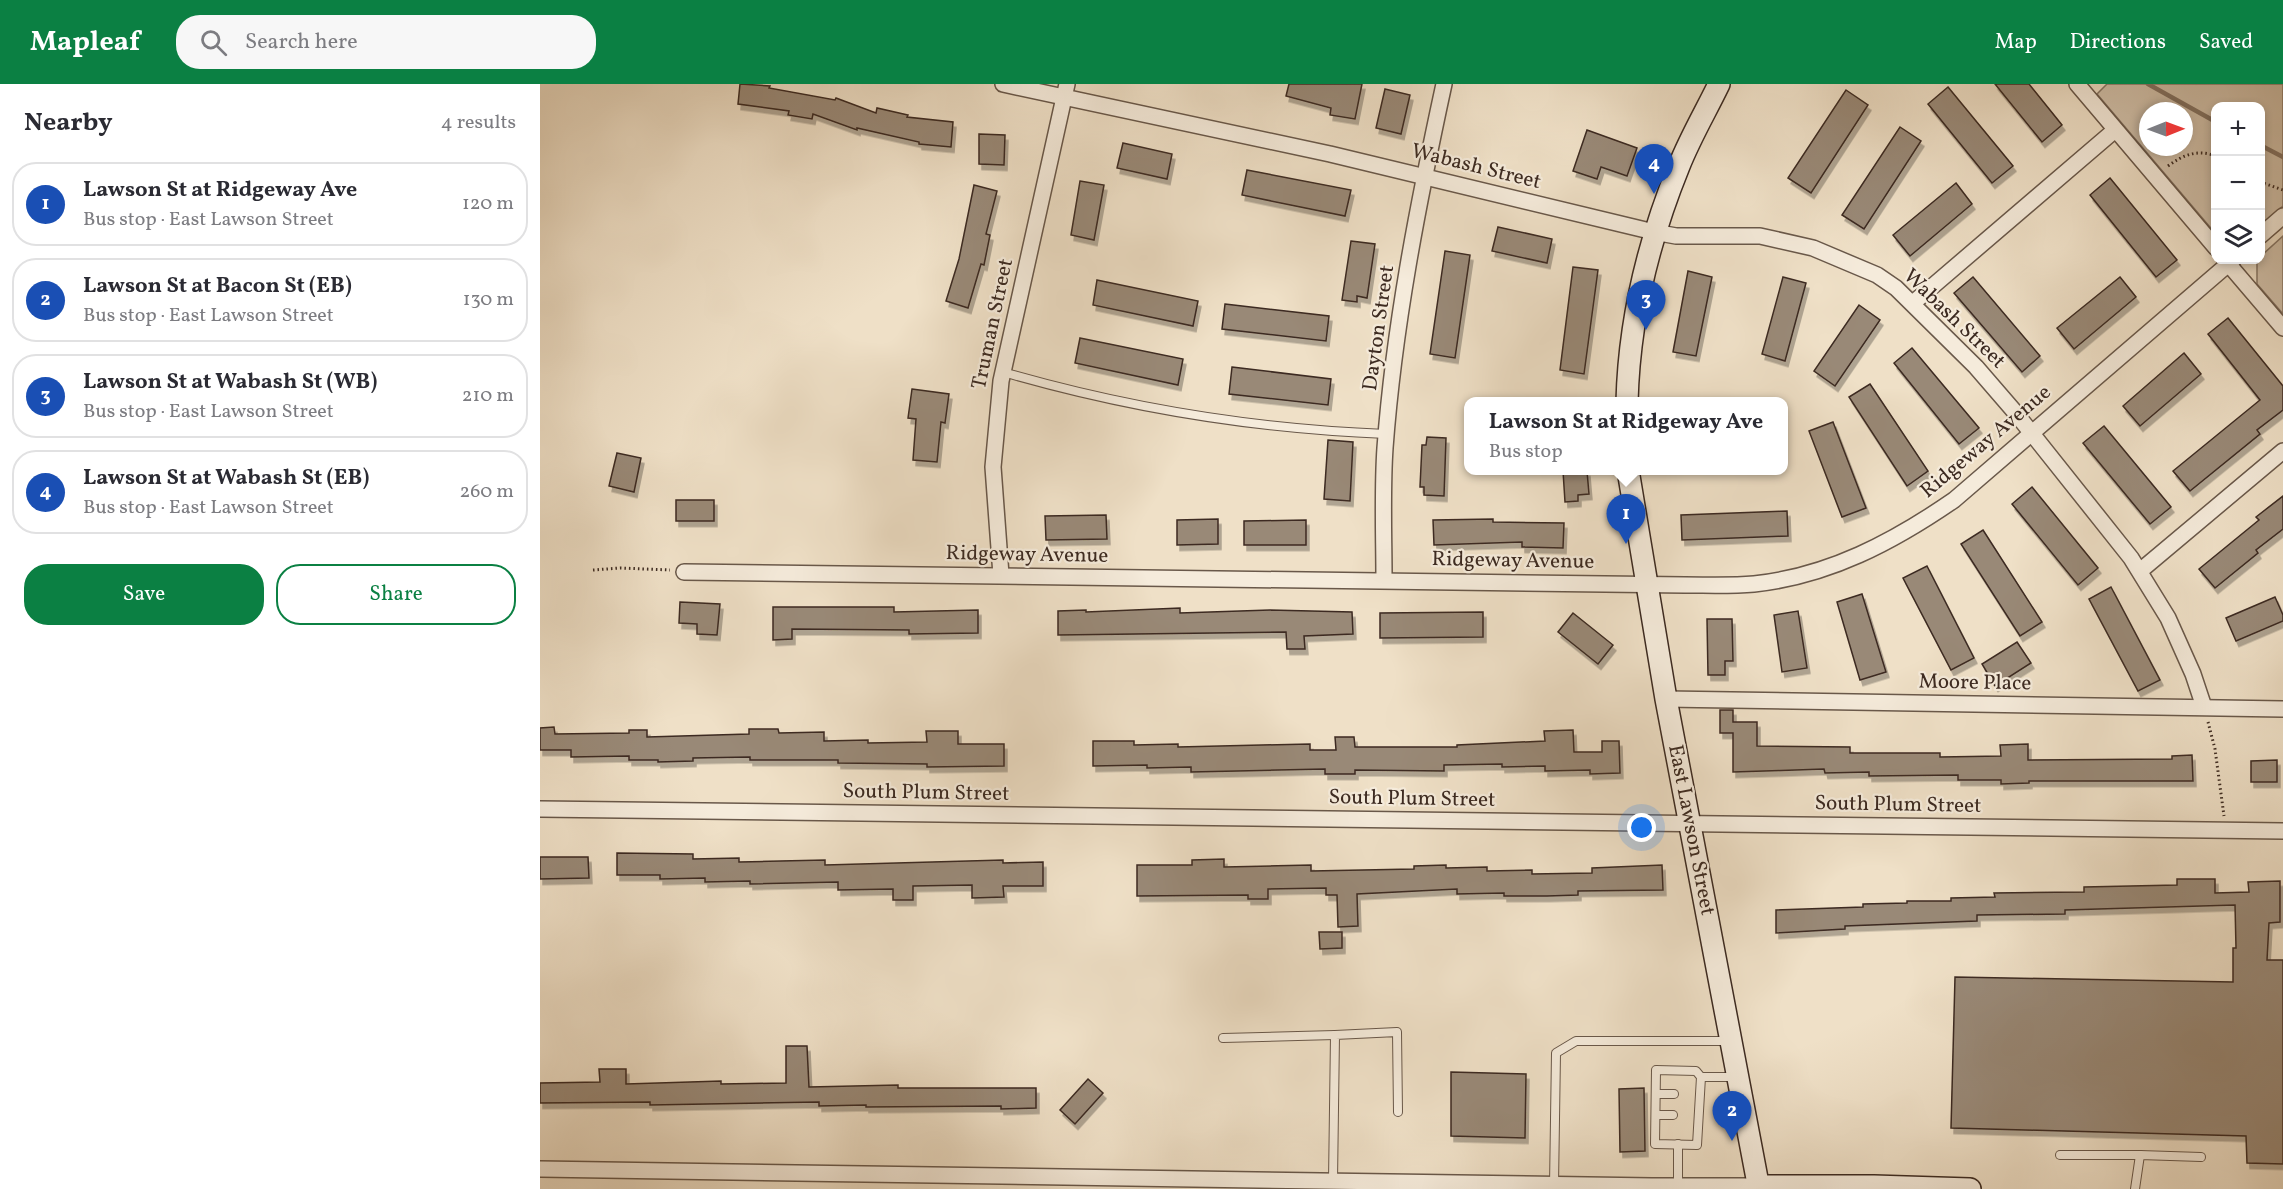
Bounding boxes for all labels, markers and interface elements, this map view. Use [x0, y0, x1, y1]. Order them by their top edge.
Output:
search box [176, 15, 596, 69]
text: Mapleaf [30, 23, 140, 62]
icon: search [197, 26, 230, 59]
text: Search here [245, 27, 358, 58]
text: Map [1995, 28, 2037, 57]
text: Directions [2070, 28, 2166, 57]
text: Saved [2199, 28, 2253, 57]
north arrow [2139, 102, 2193, 156]
map controls [2211, 102, 2265, 264]
button: + [2211, 102, 2265, 156]
text: Nearby [24, 105, 113, 141]
text: 4 results [441, 109, 516, 137]
street label: Wabash Street [1408, 137, 1544, 197]
pin: 4 [1634, 144, 1674, 194]
button: − [2211, 156, 2265, 210]
text: Lawson St at Ridgeway Ave [83, 175, 357, 206]
text: 1 [41, 190, 50, 218]
text: 120 m [462, 190, 514, 218]
text: Bus stop · East Lawson Street [83, 206, 334, 234]
button: layers [2211, 210, 2265, 264]
street label: Truman Street [965, 256, 1021, 392]
street label: Wabash Street [1896, 262, 2012, 376]
street label: Dayton Street [1356, 263, 1402, 393]
text: Lawson St at Bacon St (EB) [83, 271, 352, 302]
pin: 3 [1626, 280, 1666, 330]
text: 2 [40, 286, 51, 314]
text: 130 m [463, 286, 514, 314]
text: Bus stop · East Lawson Street [83, 302, 334, 330]
text: Lawson St at Wabash St (WB) [83, 367, 377, 398]
street label: Ridgeway Avenue [1914, 379, 2058, 505]
text: 3 [40, 382, 51, 410]
text: 210 m [462, 382, 514, 410]
popup [1464, 397, 1788, 475]
text: Bus stop · East Lawson Street [83, 398, 334, 426]
text: Lawson St at Ridgeway Ave [1489, 407, 1763, 438]
text: Bus stop [1489, 438, 1563, 466]
text: Lawson St at Wabash St (EB) [83, 463, 369, 494]
text: 4 [39, 478, 52, 506]
text: 260 m [459, 478, 514, 506]
text: Bus stop · East Lawson Street [83, 494, 334, 522]
pin: 1 [1606, 494, 1646, 544]
street label: Ridgeway Avenue [945, 539, 1109, 571]
street label: Ridgeway Avenue [1431, 545, 1595, 577]
button: Save [24, 564, 264, 625]
button: Share [276, 564, 516, 625]
street label: Moore Place [1918, 668, 2032, 698]
street label: East Lawson Street [1660, 742, 1722, 918]
street label: South Plum Street [842, 777, 1010, 809]
street label: South Plum Street [1328, 783, 1496, 815]
street label: South Plum Street [1814, 789, 1982, 821]
your location [1627, 813, 1656, 842]
pin: 2 [1712, 1092, 1752, 1141]

